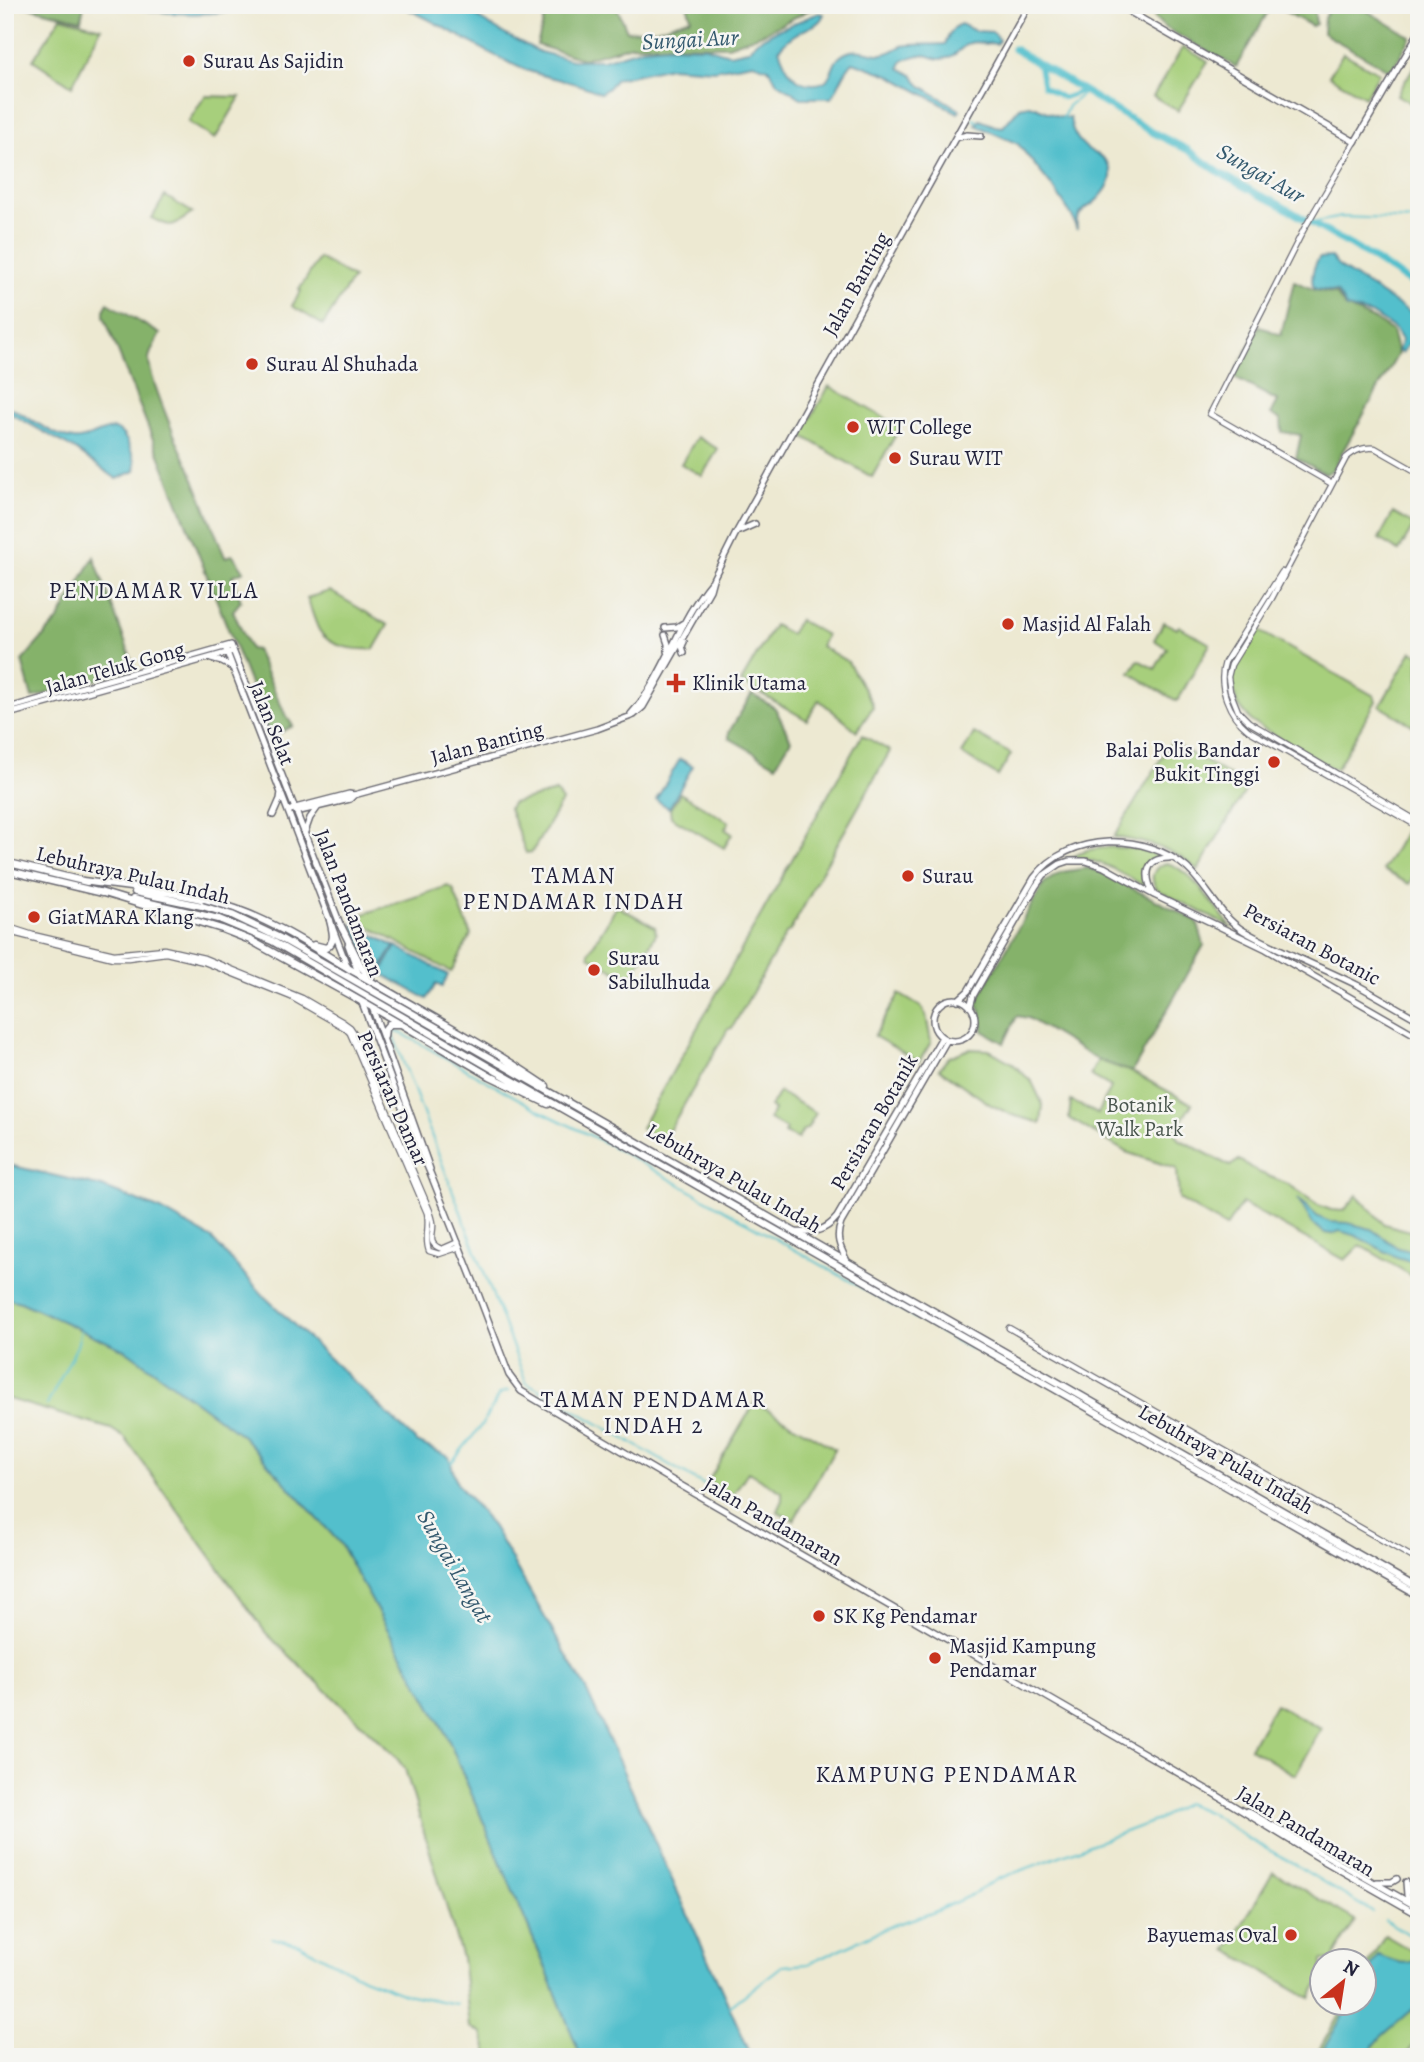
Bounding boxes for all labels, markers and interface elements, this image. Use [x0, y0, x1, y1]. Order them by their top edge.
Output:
water label: Sungai Aur [641, 21, 740, 58]
place label: Surau As Sajidin [203, 47, 344, 75]
marker: Surau As Sajidin [181, 53, 197, 69]
water label: Sungai Aur [1211, 136, 1311, 212]
street label: Jalan Banting [816, 226, 896, 341]
place label: Surau Al Shuhada [266, 350, 419, 378]
marker: Surau Al Shuhada [244, 356, 260, 372]
place label: WIT College [866, 413, 972, 441]
marker: WIT College [845, 419, 861, 435]
place label: Surau WIT [909, 444, 1003, 472]
marker: Surau WIT [887, 450, 903, 466]
district label: PENDAMAR VILLA [49, 575, 259, 606]
place label: Masjid Al Falah [1022, 610, 1151, 638]
marker: Masjid Al Falah [1000, 616, 1016, 632]
street label: Jalan Teluk Gong [42, 635, 188, 701]
place label: Klinik Utama [692, 669, 807, 697]
marker: Klinik Utama [666, 673, 686, 693]
street label: Jalan Selat [242, 677, 302, 769]
street label: Jalan Banting [428, 714, 547, 771]
place label: Balai Polis Bandar Bukit Tinggi [1105, 736, 1260, 788]
marker: Balai Polis Bandar Bukit Tinggi [1266, 754, 1282, 770]
street label: Jalan Pandamaran [308, 825, 390, 981]
street label: Lebuhraya Pulau Indah [33, 839, 233, 911]
district label: TAMAN PENDAMAR INDAH [462, 860, 686, 917]
place label: Surau [922, 862, 974, 890]
marker: Surau [900, 868, 916, 884]
street label: Persiaran Botanic [1239, 896, 1385, 992]
place label: GiatMARA Klang [48, 903, 194, 931]
marker: GiatMARA Klang [26, 909, 42, 925]
place label: Surau Sabilulhuda [608, 944, 711, 996]
marker: Surau Sabilulhuda [586, 962, 602, 978]
street label: Persiaran Damar [351, 1026, 435, 1170]
street label: Persiaran Botanik [824, 1048, 925, 1195]
park label: Botanik Walk Park [1096, 1091, 1184, 1143]
street label: Lebuhraya Pulau Indah [641, 1116, 827, 1240]
district label: TAMAN PENDAMAR INDAH 2 [541, 1384, 767, 1441]
street label: Lebuhraya Pulau Indah [1133, 1397, 1319, 1521]
street label: Jalan Pandamaran [698, 1470, 848, 1572]
water label: Sungai Langat [410, 1504, 500, 1630]
place label: SK Kg Pendamar [833, 1602, 977, 1630]
marker: SK Kg Pendamar [811, 1608, 827, 1624]
place label: Masjid Kampung Pendamar [949, 1632, 1097, 1684]
marker: Masjid Kampung Pendamar [927, 1650, 943, 1666]
district label: KAMPUNG PENDAMAR [816, 1759, 1078, 1790]
street label: Jalan Pandamaran [1232, 1779, 1380, 1883]
place label: Bayuemas Oval [1146, 1921, 1277, 1949]
marker: Bayuemas Oval [1283, 1927, 1299, 1943]
north arrow [1308, 1946, 1378, 2016]
text: N [1339, 1953, 1364, 1983]

